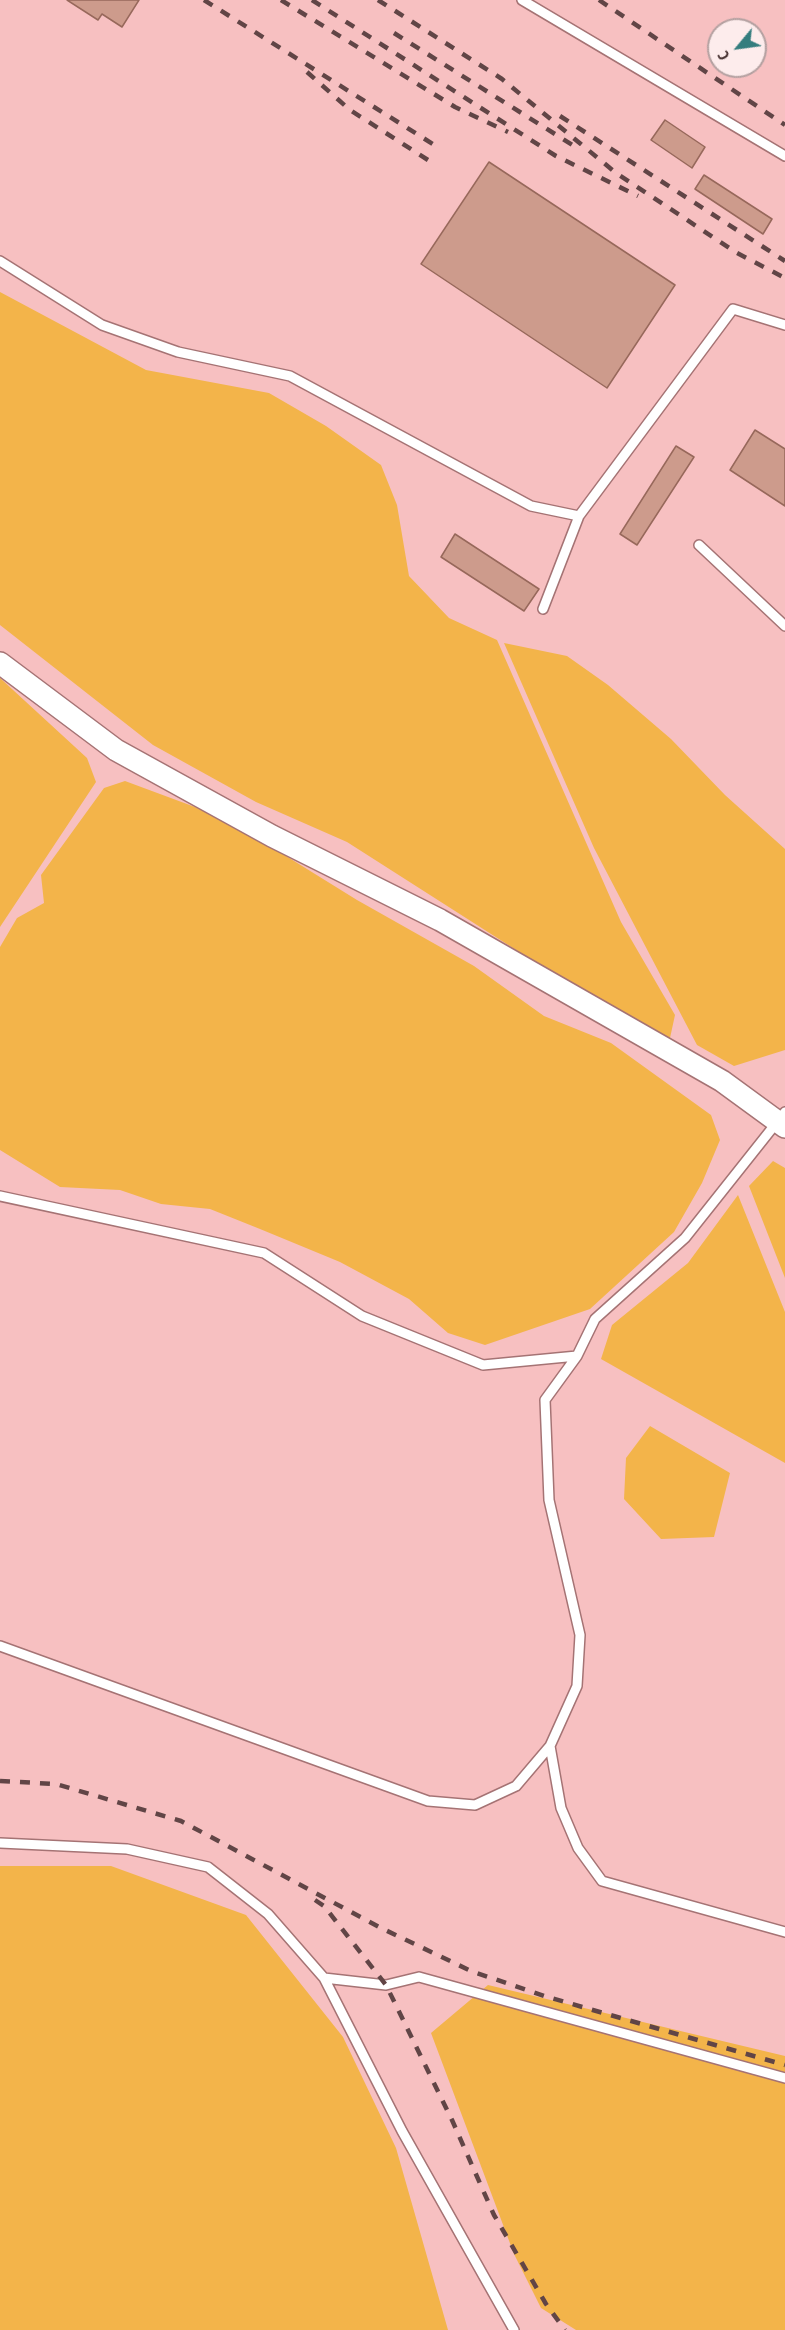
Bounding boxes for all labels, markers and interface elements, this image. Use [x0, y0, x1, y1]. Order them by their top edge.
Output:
north arrow [707, 18, 767, 78]
text: С [712, 48, 734, 64]

